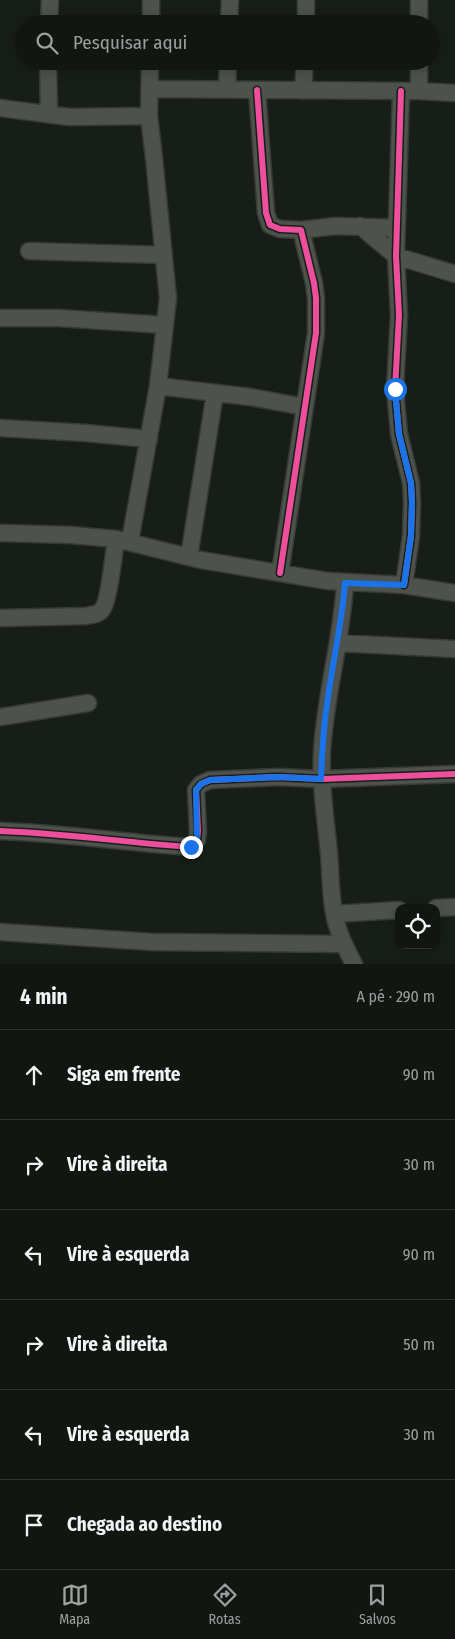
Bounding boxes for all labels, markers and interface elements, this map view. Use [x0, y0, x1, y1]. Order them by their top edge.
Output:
search box [15, 15, 440, 70]
icon: search [33, 29, 61, 57]
text: Pesquisar aqui [73, 31, 187, 54]
route start [384, 378, 407, 401]
route end [180, 836, 203, 859]
map controls [395, 904, 440, 949]
button: locate [395, 904, 440, 949]
text: 4 min [20, 984, 68, 1010]
text: A pé · 290 m [356, 987, 435, 1006]
icon: ahead [20, 1061, 48, 1089]
text: Siga em frente [67, 1063, 181, 1086]
text: 90 m [403, 1065, 435, 1084]
icon: right [20, 1151, 48, 1179]
text: Vire à direita [67, 1153, 168, 1176]
text: 30 m [403, 1155, 435, 1174]
icon: left [20, 1241, 48, 1269]
text: Vire à esquerda [67, 1243, 189, 1266]
text: 90 m [403, 1245, 435, 1264]
icon: right [20, 1331, 48, 1359]
text: Vire à direita [67, 1333, 168, 1356]
text: 50 m [403, 1335, 435, 1354]
icon: left [20, 1421, 48, 1449]
text: Vire à esquerda [67, 1423, 189, 1446]
text: 30 m [403, 1425, 435, 1444]
icon: arrive [20, 1511, 48, 1539]
text: Chegada ao destino [67, 1513, 222, 1536]
tab: Mapa [59, 1581, 90, 1628]
tab: Rotas [209, 1581, 241, 1628]
tab: Salvos [359, 1581, 396, 1628]

